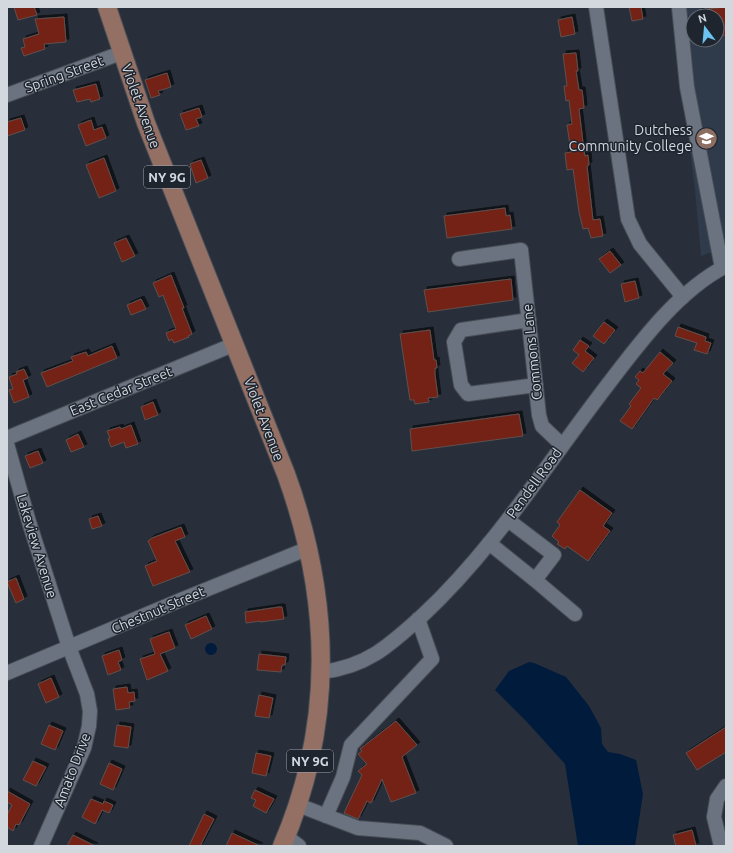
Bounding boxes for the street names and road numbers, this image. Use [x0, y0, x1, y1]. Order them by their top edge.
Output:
street label: Spring Street [22, 52, 106, 96]
street label: Violet Avenue [118, 62, 164, 150]
road number: NY 9G [144, 166, 190, 188]
street label: Commons Lane [519, 303, 545, 401]
street label: East Cedar Street [67, 363, 175, 419]
street label: Violet Avenue [241, 375, 287, 463]
street label: Pendell Road [503, 445, 565, 521]
street label: Lakeview Avenue [14, 492, 60, 600]
street label: Chestnut Street [109, 583, 207, 637]
street label: Amato Drive [50, 731, 94, 809]
road number: NY 9G [287, 750, 333, 772]

